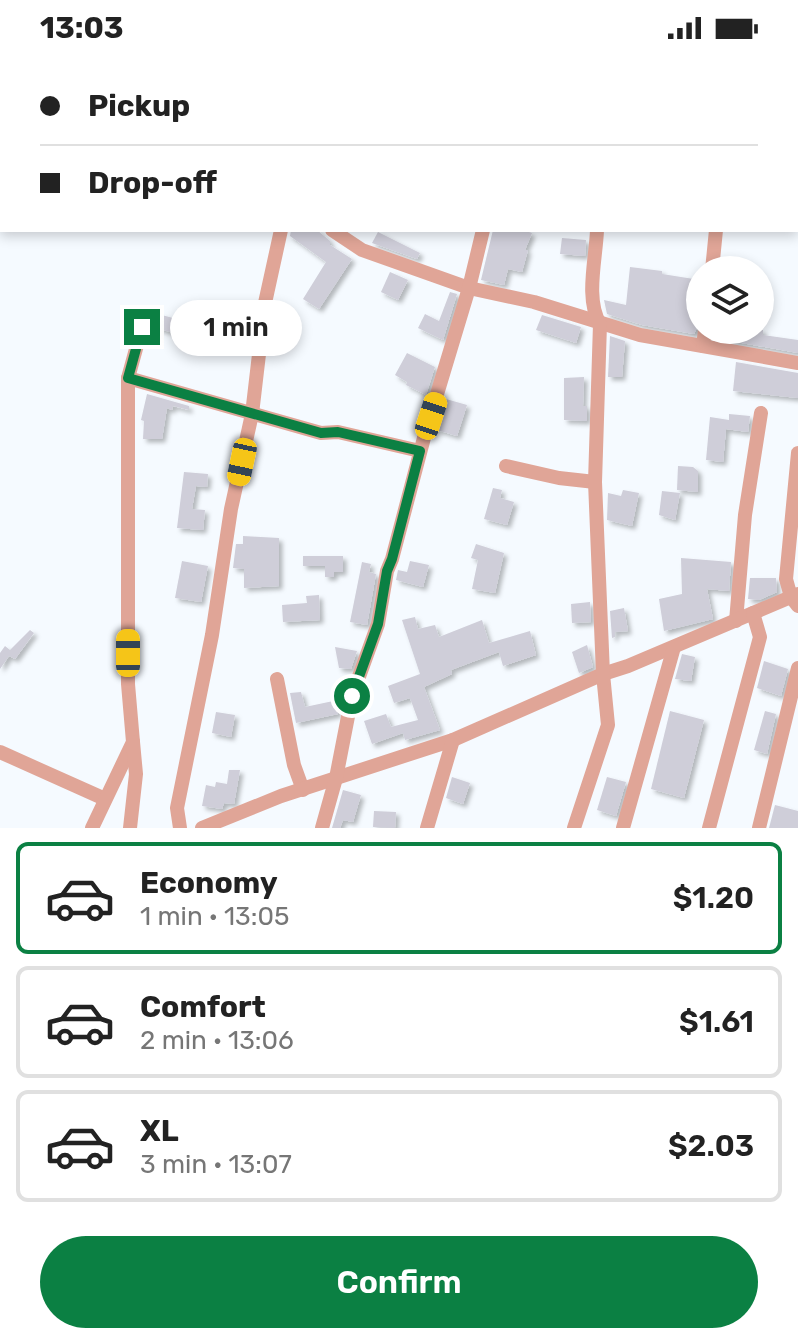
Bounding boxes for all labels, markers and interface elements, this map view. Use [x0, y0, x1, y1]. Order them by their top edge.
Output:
text: 13:03 [40, 10, 124, 46]
text: Pickup [88, 88, 190, 124]
text: Drop-off [88, 165, 217, 201]
map controls [686, 256, 774, 344]
button: layers [686, 256, 774, 344]
callout: 1 min [170, 299, 302, 355]
route end [124, 309, 160, 345]
text: 1 min [203, 312, 269, 343]
car [412, 389, 450, 443]
car [225, 436, 259, 488]
car [116, 629, 140, 677]
route start [334, 678, 370, 714]
icon: car [44, 862, 116, 934]
text: Economy [140, 865, 278, 901]
text: $1.20 [673, 880, 754, 916]
text: 1 min · 13:05 [140, 901, 289, 932]
icon: car [44, 986, 116, 1058]
text: Comfort [140, 989, 266, 1025]
text: $1.61 [679, 1004, 754, 1040]
text: 2 min · 13:06 [140, 1025, 294, 1056]
icon: car [44, 1110, 116, 1182]
text: XL [140, 1113, 179, 1149]
text: $2.03 [668, 1128, 754, 1164]
text: 3 min · 13:07 [140, 1149, 292, 1180]
button: Confirm [40, 1236, 758, 1328]

